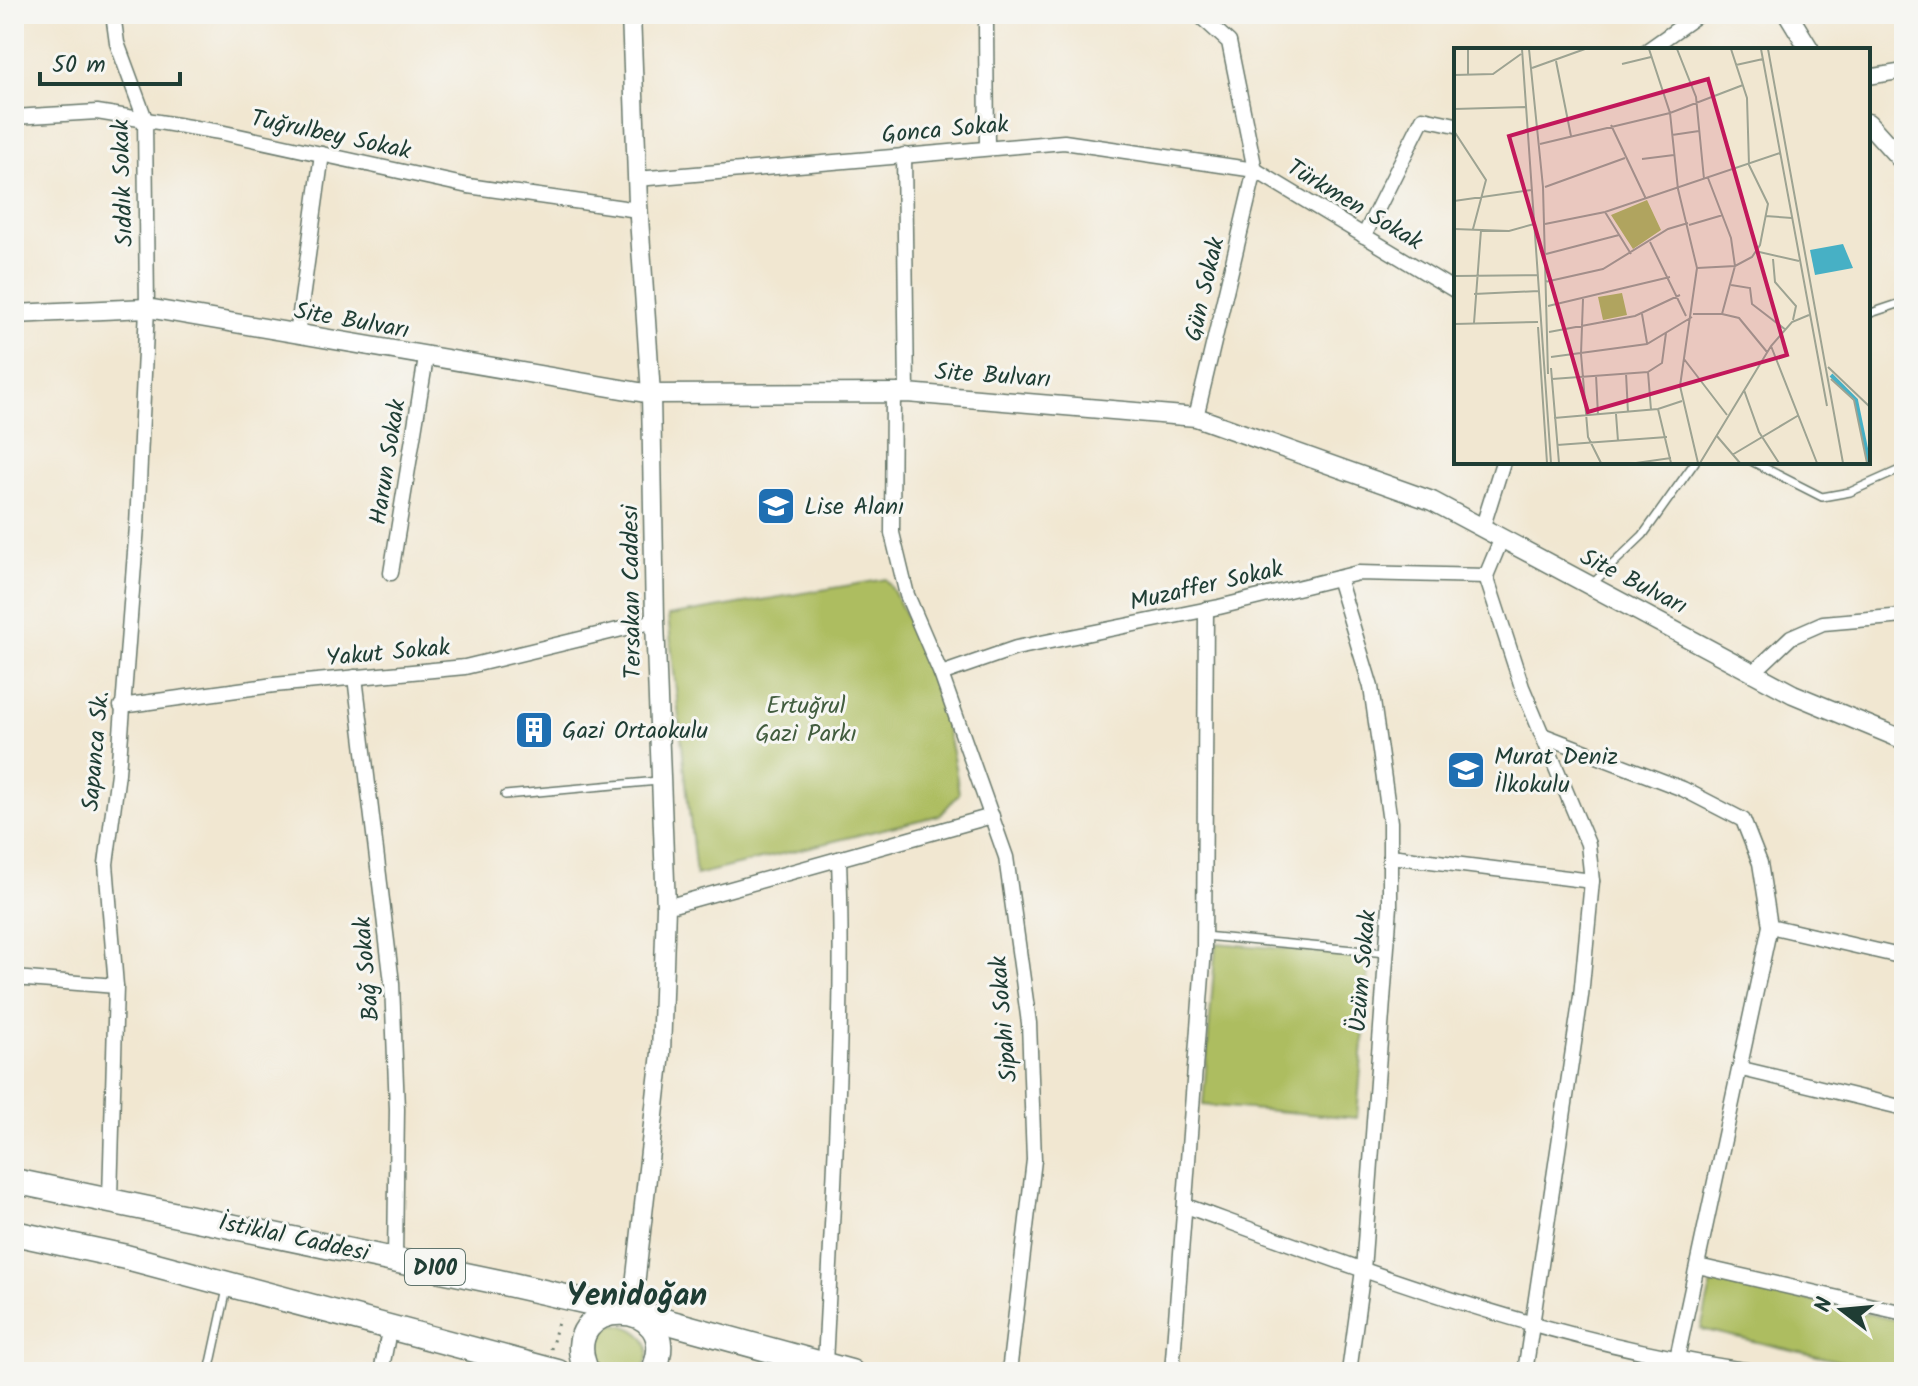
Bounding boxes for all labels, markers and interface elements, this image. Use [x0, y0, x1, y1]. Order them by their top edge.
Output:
scale bar [40, 36, 180, 86]
text: 50 m [52, 46, 106, 85]
inset map [1454, 48, 1870, 464]
street label: Tuğrulbey Sokak [247, 99, 415, 172]
street label: Gonca Sokak [880, 105, 1011, 155]
street label: Sıddık Sokak [102, 118, 145, 247]
street label: Türkmen Sokak [1279, 149, 1431, 262]
street label: Gün Sokak [1175, 233, 1237, 345]
street label: Site Bulvarı [291, 292, 412, 351]
street label: Site Bulvarı [933, 353, 1052, 400]
street label: Harun Sokak [359, 396, 418, 528]
school or university icon: Lise Alanı [755, 485, 797, 527]
place label: Lise Alanı [804, 488, 904, 527]
street label: Tersakan Caddesi [611, 503, 654, 679]
street label: Site Bulvarı [1573, 539, 1694, 626]
street label: Muzaffer Sokak [1126, 550, 1287, 623]
street label: Yakut Sokak [325, 629, 452, 678]
park label: Ertuğrul Gazi Parkı [755, 687, 857, 754]
street label: Sapanca Sk. [72, 689, 121, 813]
building icon: Gazi Ortaokulu [513, 709, 555, 751]
place label: Gazi Ortaokulu [562, 712, 709, 751]
place label: Murat Deniz İlkokulu [1494, 738, 1618, 805]
school or university icon: Murat Deniz İlkokulu [1445, 749, 1487, 791]
street label: Üzüm Sokak [1339, 908, 1388, 1034]
street label: Bağ Sokak [343, 914, 391, 1023]
street label: Sipahi Sokak [979, 953, 1029, 1084]
street label: İstiklal Caddesi [215, 1203, 374, 1274]
road number: D100 [405, 1249, 465, 1285]
north arrow [1802, 1270, 1882, 1350]
district label: Yenidoğan [567, 1271, 707, 1322]
text: N [1806, 1294, 1844, 1317]

